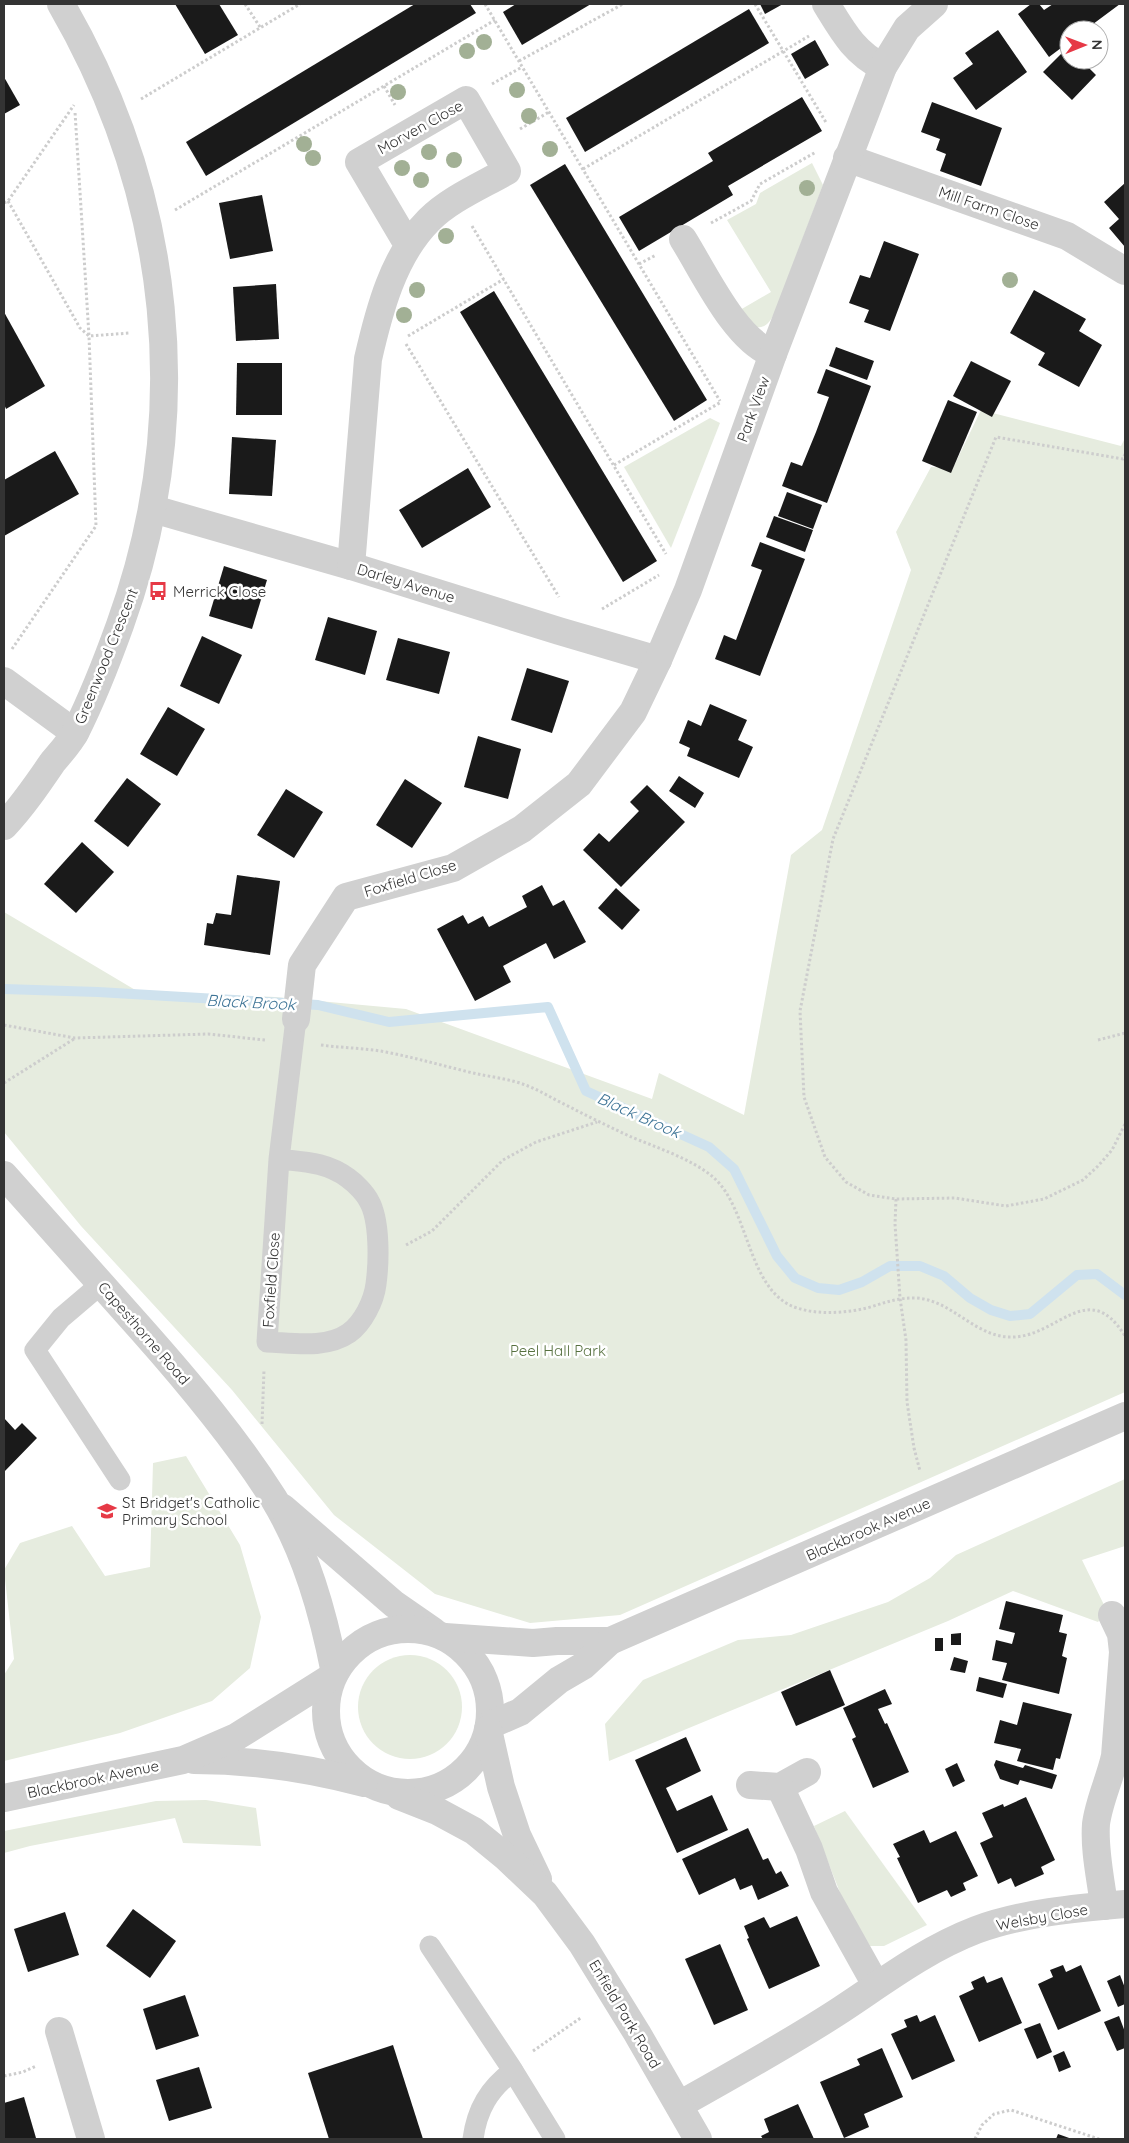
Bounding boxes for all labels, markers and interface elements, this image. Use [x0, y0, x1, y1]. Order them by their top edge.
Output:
north arrow [1059, 20, 1109, 70]
text: N [1088, 39, 1106, 50]
street label: Morven Close [374, 96, 466, 158]
street label: Mill Farm Close [936, 182, 1042, 234]
street label: Park View [732, 373, 774, 445]
street label: Darley Avenue [355, 559, 457, 607]
bus stop icon: Merrick Close [147, 580, 169, 602]
place label: Merrick Close [173, 582, 266, 601]
street label: Greenwood Crescent [70, 585, 142, 727]
street label: Foxfield Close [361, 855, 459, 901]
water label: Black Brook [206, 990, 297, 1014]
water label: Black Brook [594, 1088, 685, 1143]
street label: Foxfield Close [258, 1232, 284, 1328]
street label: Capesthorne Road [94, 1278, 194, 1388]
park label: Peel Hall Park [510, 1341, 606, 1360]
place label: St Bridget's Catholic Primary School [122, 1493, 260, 1529]
street label: Blackbrook Avenue [803, 1493, 933, 1565]
school or university icon: St Bridget's Catholic Primary School [96, 1500, 118, 1522]
street label: Blackbrook Avenue [25, 1756, 161, 1802]
street label: Welsby Close [995, 1900, 1089, 1934]
street label: Enfield Park Road [585, 1956, 665, 2072]

